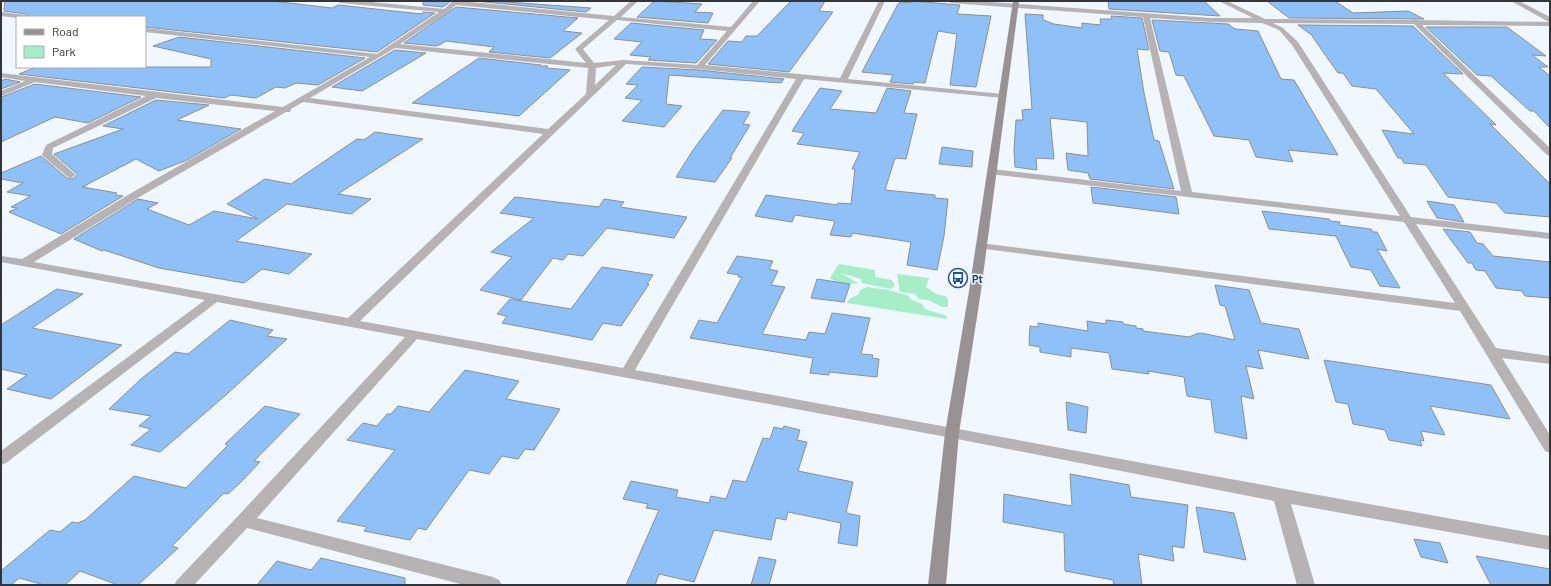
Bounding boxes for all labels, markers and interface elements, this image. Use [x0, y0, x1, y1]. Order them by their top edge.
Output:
legend [16, 16, 146, 68]
text: Road [52, 24, 79, 38]
text: Park [52, 44, 76, 58]
bus stop icon: Pt [947, 267, 969, 289]
place label: Pt [972, 272, 983, 285]

